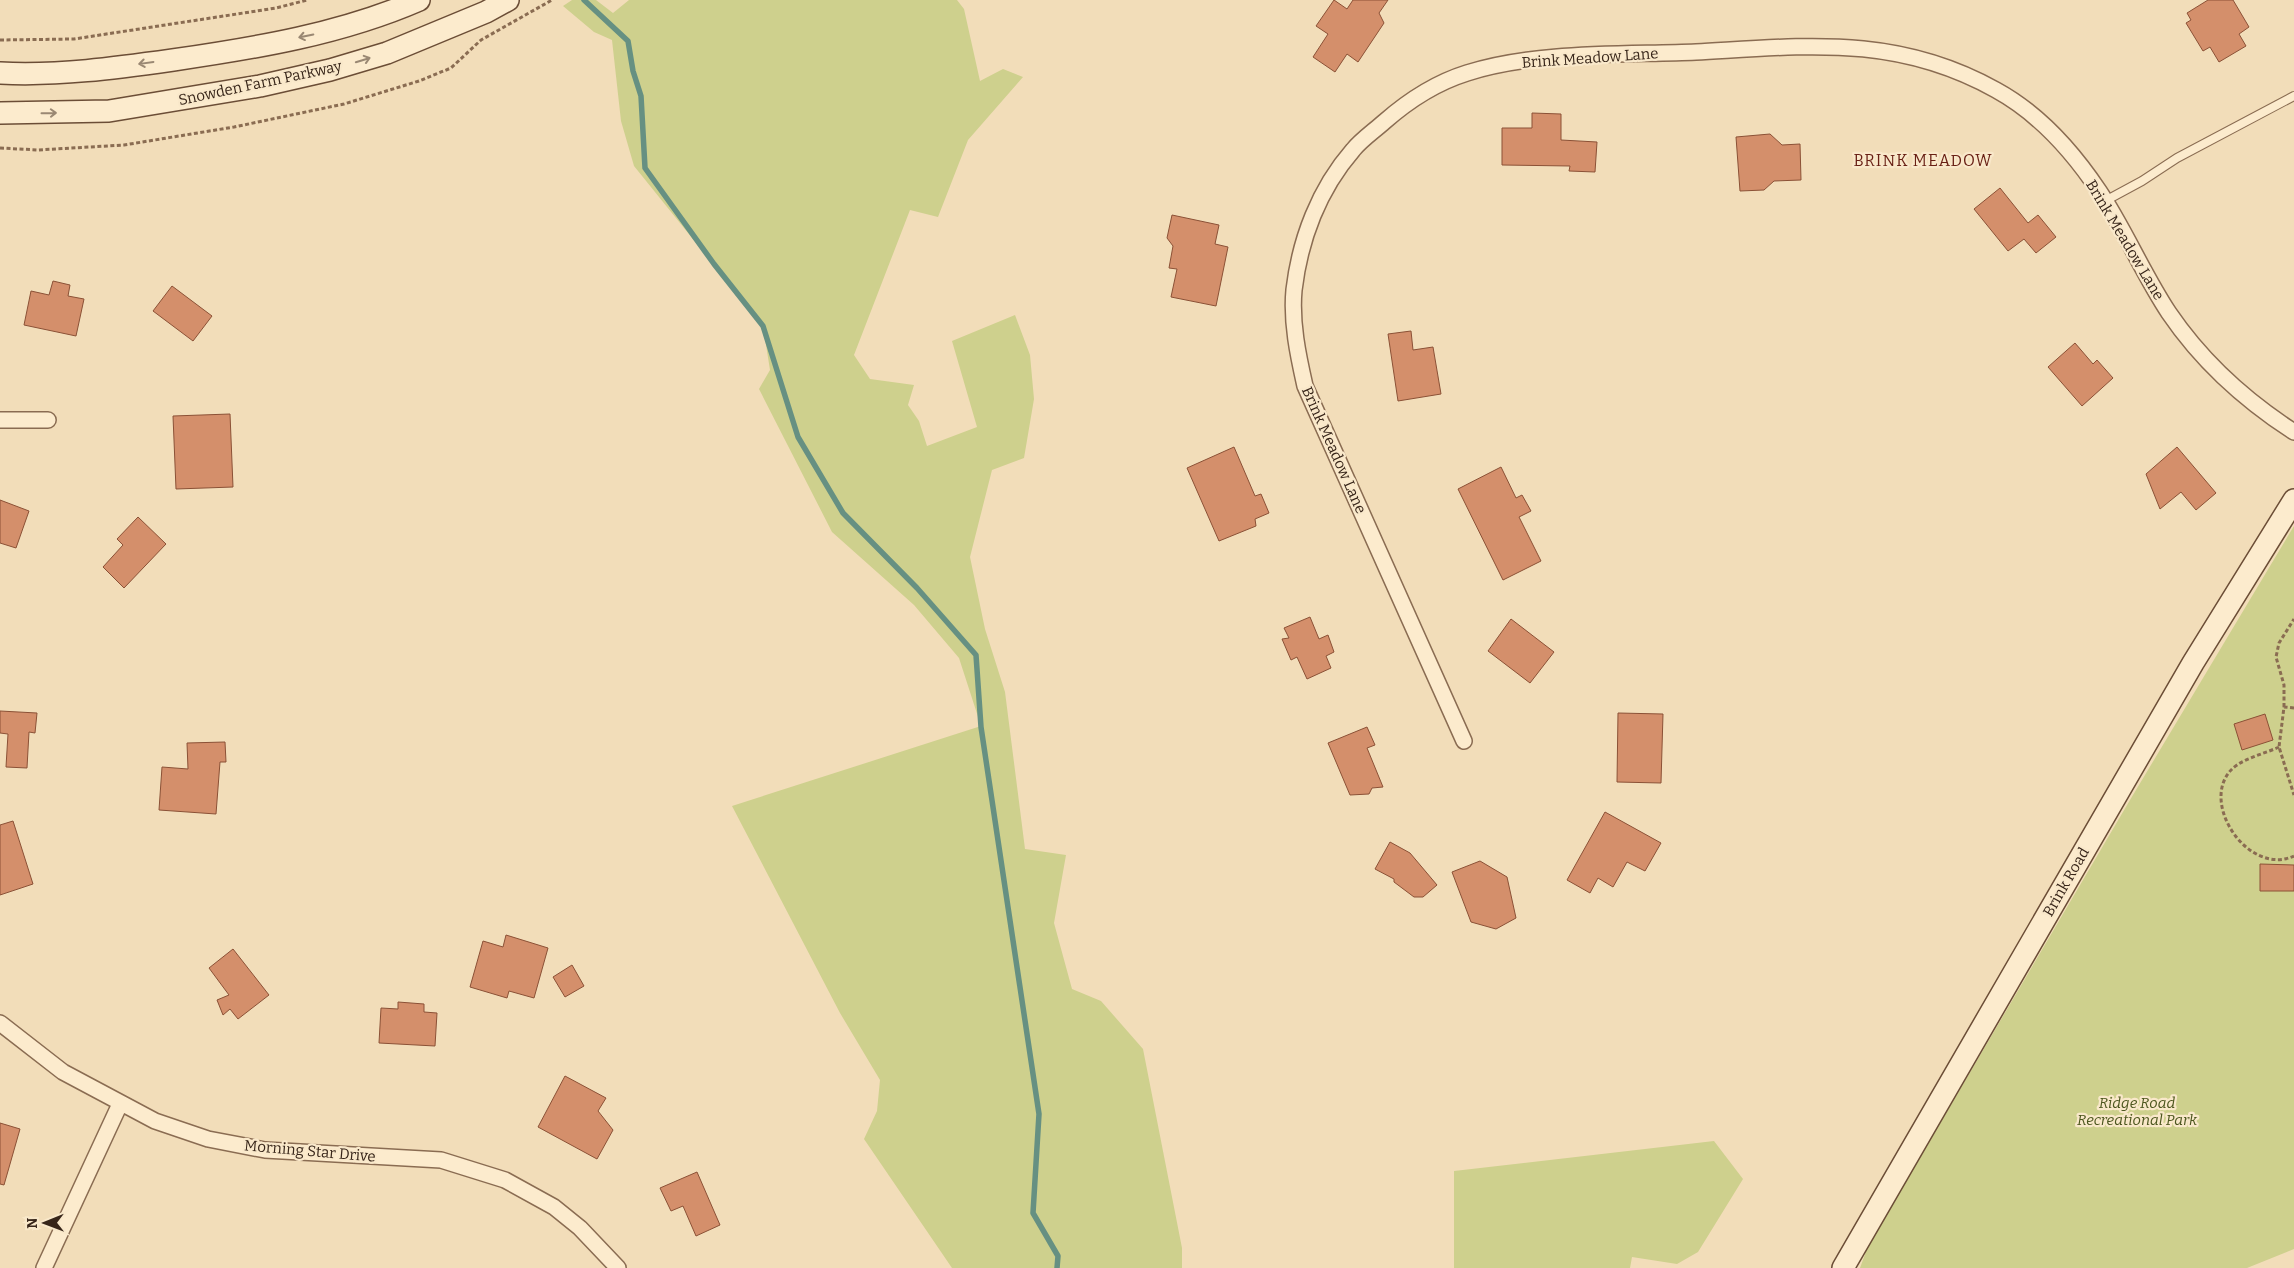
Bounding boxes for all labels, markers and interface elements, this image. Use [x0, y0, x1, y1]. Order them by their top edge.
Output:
one-way arrow [299, 32, 315, 41]
street label: Brink Meadow Lane [1521, 44, 1659, 72]
one-way arrow [355, 54, 371, 64]
street label: Snowden Farm Parkway [177, 57, 343, 109]
one-way arrow [138, 59, 154, 69]
one-way arrow [40, 108, 56, 117]
district label: BRINK MEADOW [1853, 151, 1993, 170]
street label: Brink Meadow Lane [2082, 177, 2168, 303]
street label: Brink Meadow Lane [1298, 384, 1370, 516]
street label: Brink Road [2039, 844, 2093, 920]
park label: Ridge Road Recreational Park [2077, 1094, 2198, 1129]
street label: Morning Star Drive [244, 1136, 376, 1166]
north arrow [20, 1198, 70, 1248]
text: N [24, 1217, 41, 1229]

